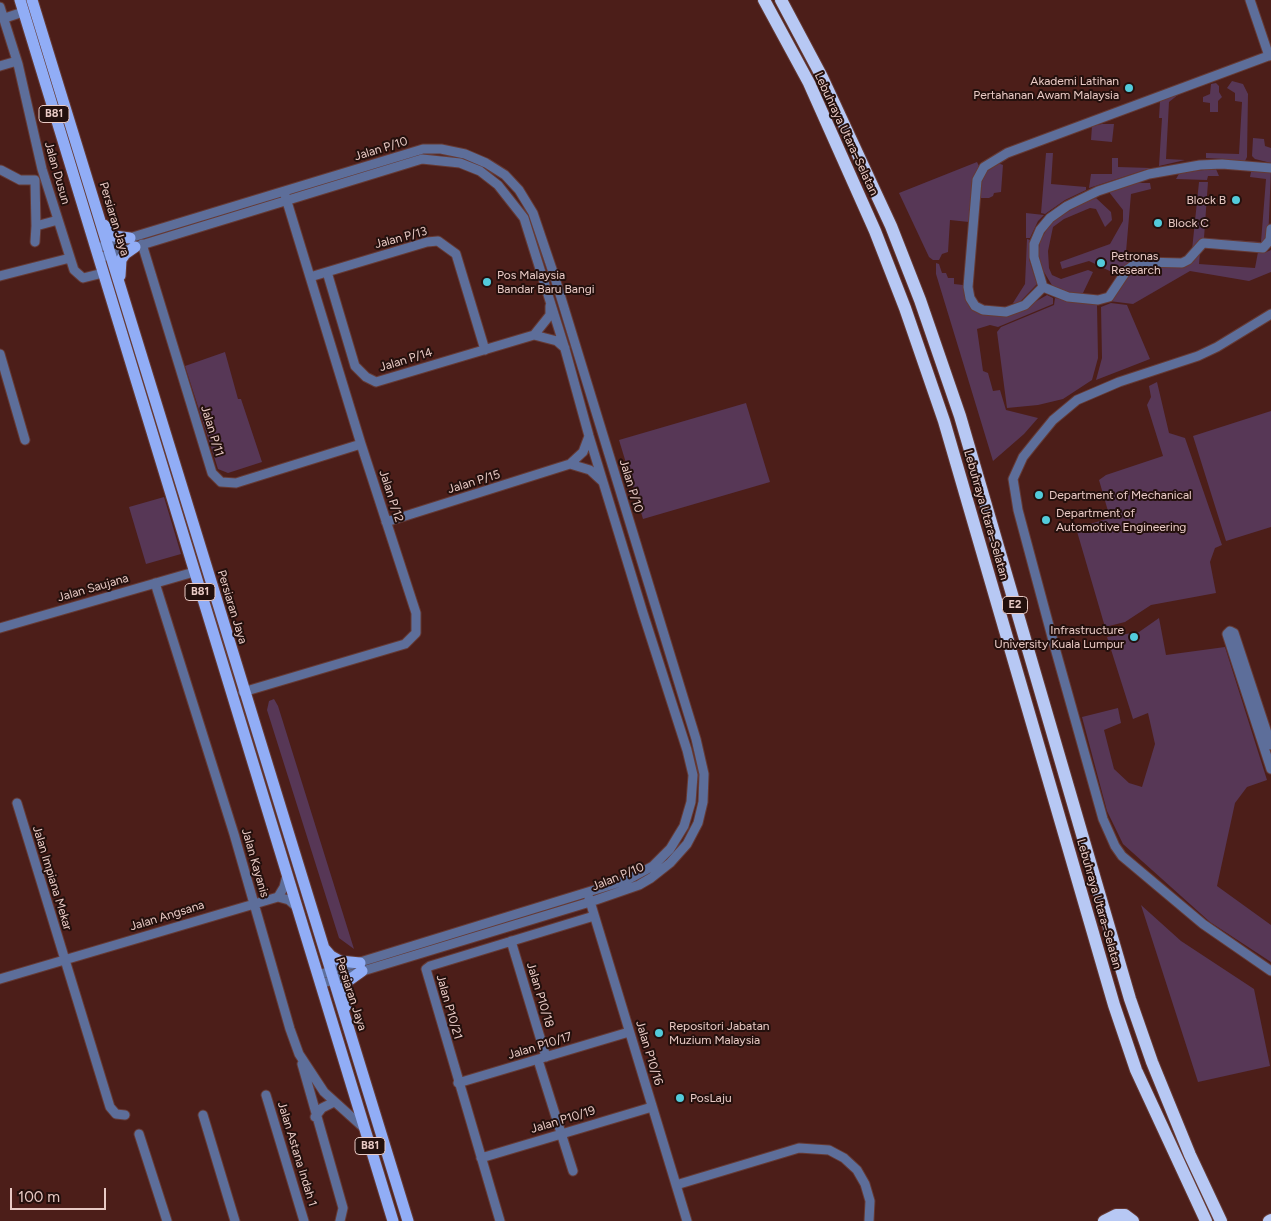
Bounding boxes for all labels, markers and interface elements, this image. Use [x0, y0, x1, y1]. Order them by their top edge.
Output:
street label: Lebuhraya Utara–Selatan [811, 70, 881, 198]
place label: Akademi Latihan Pertahanan Awam Malaysia [973, 74, 1119, 102]
marker: Akademi Latihan Pertahanan Awam Malaysia [1123, 82, 1135, 94]
road number: B81 [39, 106, 69, 122]
street label: Jalan P/10 [353, 134, 409, 164]
street label: Jalan Dusun [41, 140, 73, 206]
street label: Persiaran Jaya [96, 180, 132, 258]
place label: Block B [1186, 193, 1226, 207]
marker: Block B [1230, 194, 1242, 206]
place label: Block C [1168, 216, 1209, 230]
marker: Block C [1152, 217, 1164, 229]
street label: Jalan P/13 [373, 224, 429, 252]
place label: Petronas Research [1111, 249, 1161, 277]
marker: Petronas Research [1095, 257, 1107, 269]
place label: Pos Malaysia Bandar Baru Bangi [497, 268, 594, 296]
marker: Pos Malaysia Bandar Baru Bangi [481, 276, 493, 288]
street label: Jalan P/14 [378, 345, 434, 375]
street label: Jalan P/11 [197, 404, 227, 458]
street label: Lebuhraya Utara–Selatan [961, 448, 1011, 582]
street label: Jalan P/10 [616, 458, 646, 514]
street label: Jalan P/15 [446, 467, 502, 497]
street label: Jalan P/12 [376, 468, 406, 524]
place label: Department of Mechanical [1049, 488, 1192, 502]
marker: Department of Mechanical [1033, 489, 1045, 501]
place label: Department of Automotive Engineering [1056, 506, 1186, 534]
marker: Department of Automotive Engineering [1040, 514, 1052, 526]
street label: Persiaran Jaya [214, 568, 250, 646]
street label: Jalan Saujana [56, 571, 130, 605]
road number: B81 [185, 584, 215, 600]
road number: E2 [1002, 596, 1028, 614]
place label: Infrastructure University Kuala Lumpur [994, 623, 1124, 651]
marker: Infrastructure University Kuala Lumpur [1128, 631, 1140, 643]
street label: Jalan Impiana Mekar [29, 824, 75, 932]
street label: Jalan Kayanis [238, 827, 272, 899]
street label: Lebuhraya Utara–Selatan [1074, 837, 1124, 971]
street label: Jalan P/10 [590, 860, 646, 894]
street label: Jalan Angsana [128, 898, 206, 934]
street label: Persiaran Jaya [332, 956, 370, 1032]
street label: Jalan P10/18 [523, 961, 557, 1029]
street label: Jalan P10/21 [433, 973, 465, 1041]
street label: Jalan P10/16 [632, 1019, 666, 1087]
place label: Repositori Jabatan Muzium Malaysia [669, 1019, 770, 1047]
marker: Repositori Jabatan Muzium Malaysia [653, 1027, 665, 1039]
street label: Jalan P10/17 [506, 1029, 574, 1063]
place label: PosLaju [690, 1091, 732, 1105]
marker: PosLaju [674, 1092, 686, 1104]
street label: Jalan Astana Indah 1 [274, 1100, 320, 1208]
street label: Jalan P10/19 [529, 1103, 597, 1137]
road number: B81 [355, 1138, 385, 1154]
scale bar [12, 1178, 109, 1210]
text: 100 m [18, 1188, 60, 1206]

